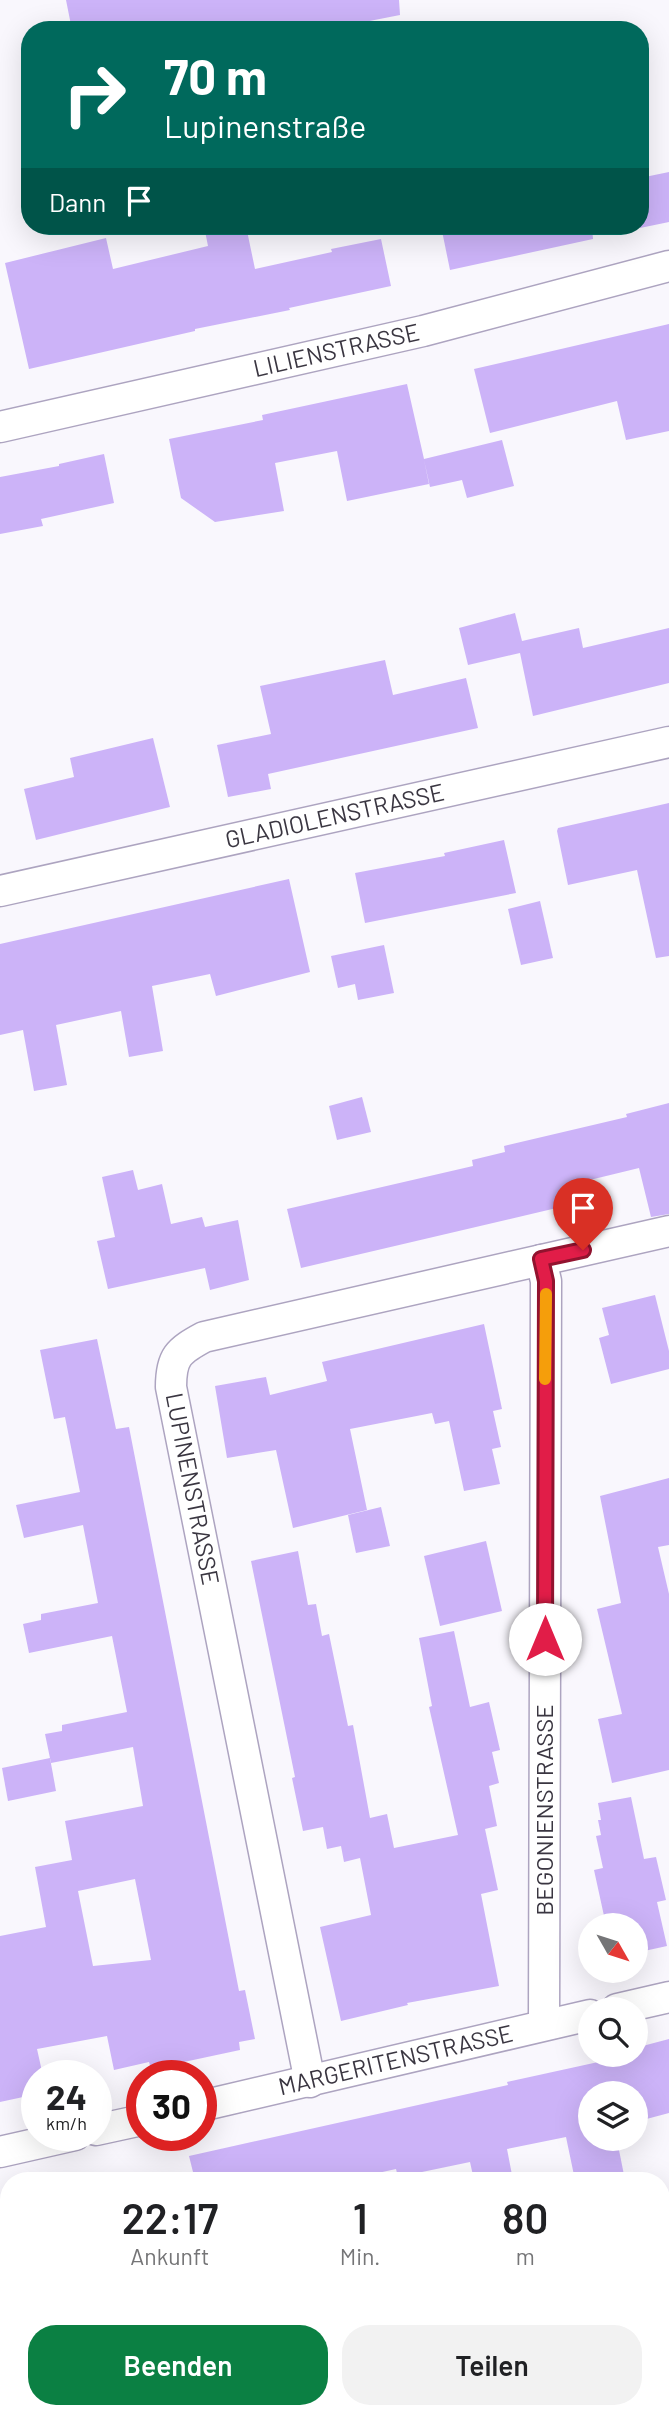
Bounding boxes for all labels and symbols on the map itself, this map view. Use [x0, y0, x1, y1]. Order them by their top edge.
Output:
street label: LILIENSTRASSE [250, 316, 422, 382]
street label: GLADIOLENSTRASSE [222, 777, 447, 853]
pin [553, 1178, 613, 1250]
street label: LUPINENSTRASSE [161, 1390, 226, 1587]
position arrow [508, 1602, 582, 1676]
street label: BEGONIENSTRASSE [529, 1704, 558, 1916]
north arrow [578, 1913, 648, 1983]
street label: MARGERITENSTRASSE [275, 2018, 516, 2100]
speed limit sign: 30 [126, 2060, 217, 2151]

